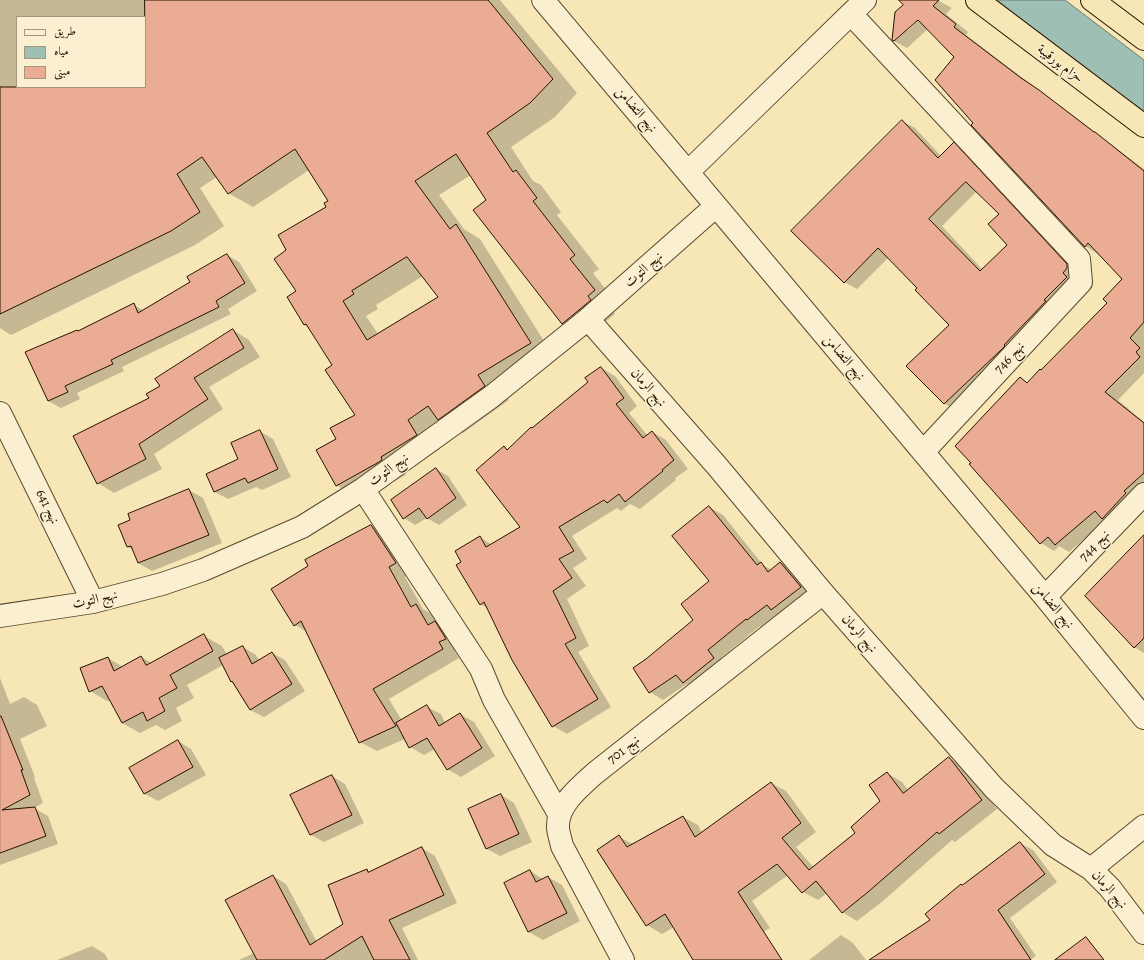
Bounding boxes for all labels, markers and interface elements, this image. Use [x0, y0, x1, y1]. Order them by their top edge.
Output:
legend [16, 16, 146, 88]
text: طريق [54, 23, 76, 39]
street label: حزام بورقيبة [1033, 41, 1087, 87]
text: مياه [54, 43, 69, 59]
text: مبنى [54, 63, 70, 79]
street label: نهج التضامن [612, 83, 660, 137]
street label: نهج التوت [621, 249, 667, 291]
street label: نهج التضامن [820, 331, 868, 385]
street label: نهج 746 [991, 338, 1029, 378]
street label: نهج الرمان [627, 365, 669, 411]
street label: نهج التوت [366, 450, 412, 490]
street label: نهج 641 [31, 487, 63, 527]
street label: نهج 744 [1076, 527, 1114, 565]
street label: نهج التضامن [1029, 579, 1077, 633]
street label: نهج التوت [71, 587, 119, 613]
street label: نهج الرمان [838, 611, 880, 657]
street label: نهج 701 [604, 732, 644, 768]
street label: نهج الرمان [1088, 867, 1130, 913]

